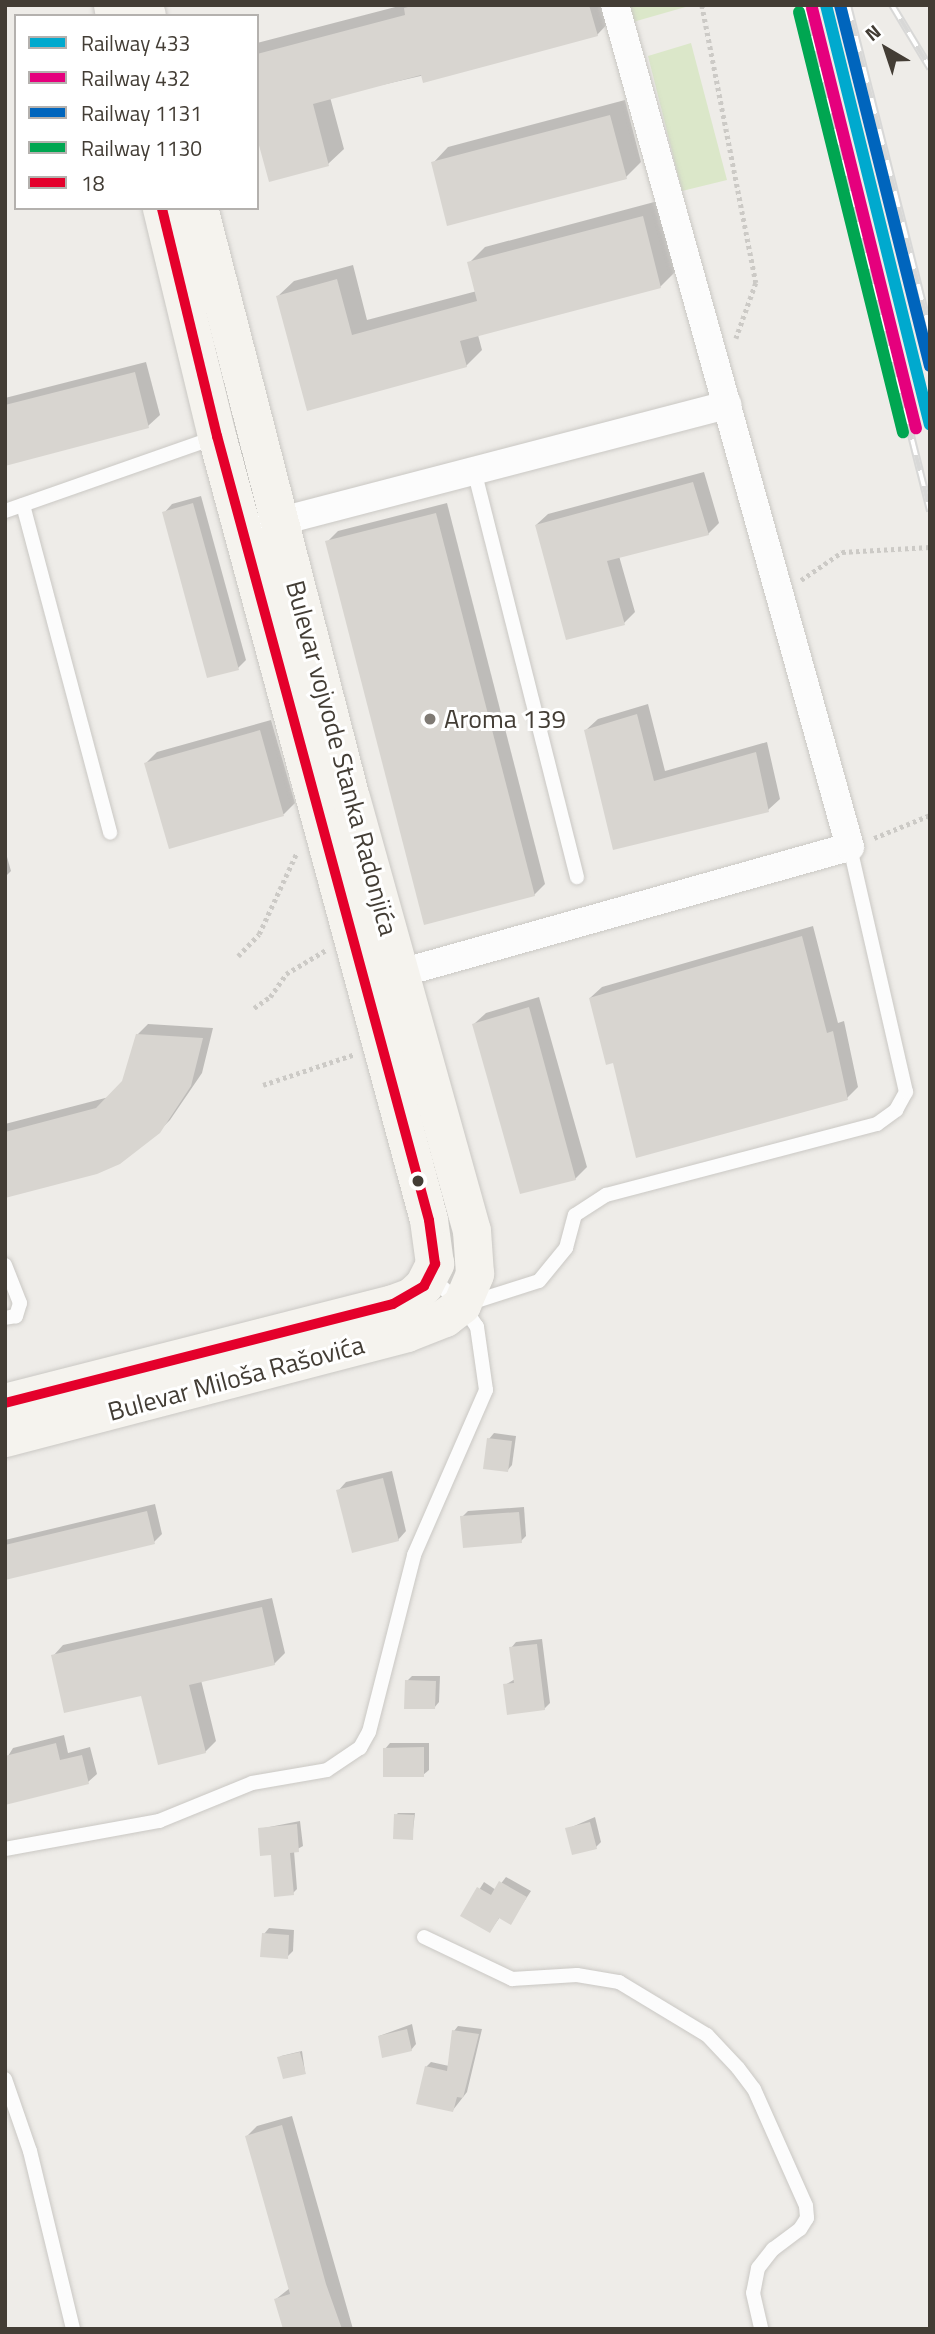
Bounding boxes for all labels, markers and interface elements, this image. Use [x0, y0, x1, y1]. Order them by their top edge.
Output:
legend [14, 14, 259, 210]
north arrow [851, 14, 921, 84]
text: N [858, 17, 887, 48]
text: Railway 433 [81, 27, 190, 59]
text: Railway 432 [81, 62, 190, 94]
text: Railway 1131 [81, 97, 202, 129]
text: Railway 1130 [81, 132, 202, 164]
text: 18 [81, 167, 105, 199]
street label: Bulevar vojvode Stanka Radonjića [280, 577, 404, 939]
place label: Aroma 139 [444, 703, 566, 735]
marker: Aroma 139 [422, 711, 438, 727]
unlabelled marker [411, 1174, 425, 1188]
street label: Bulevar Miloša Rašovića [104, 1329, 368, 1427]

